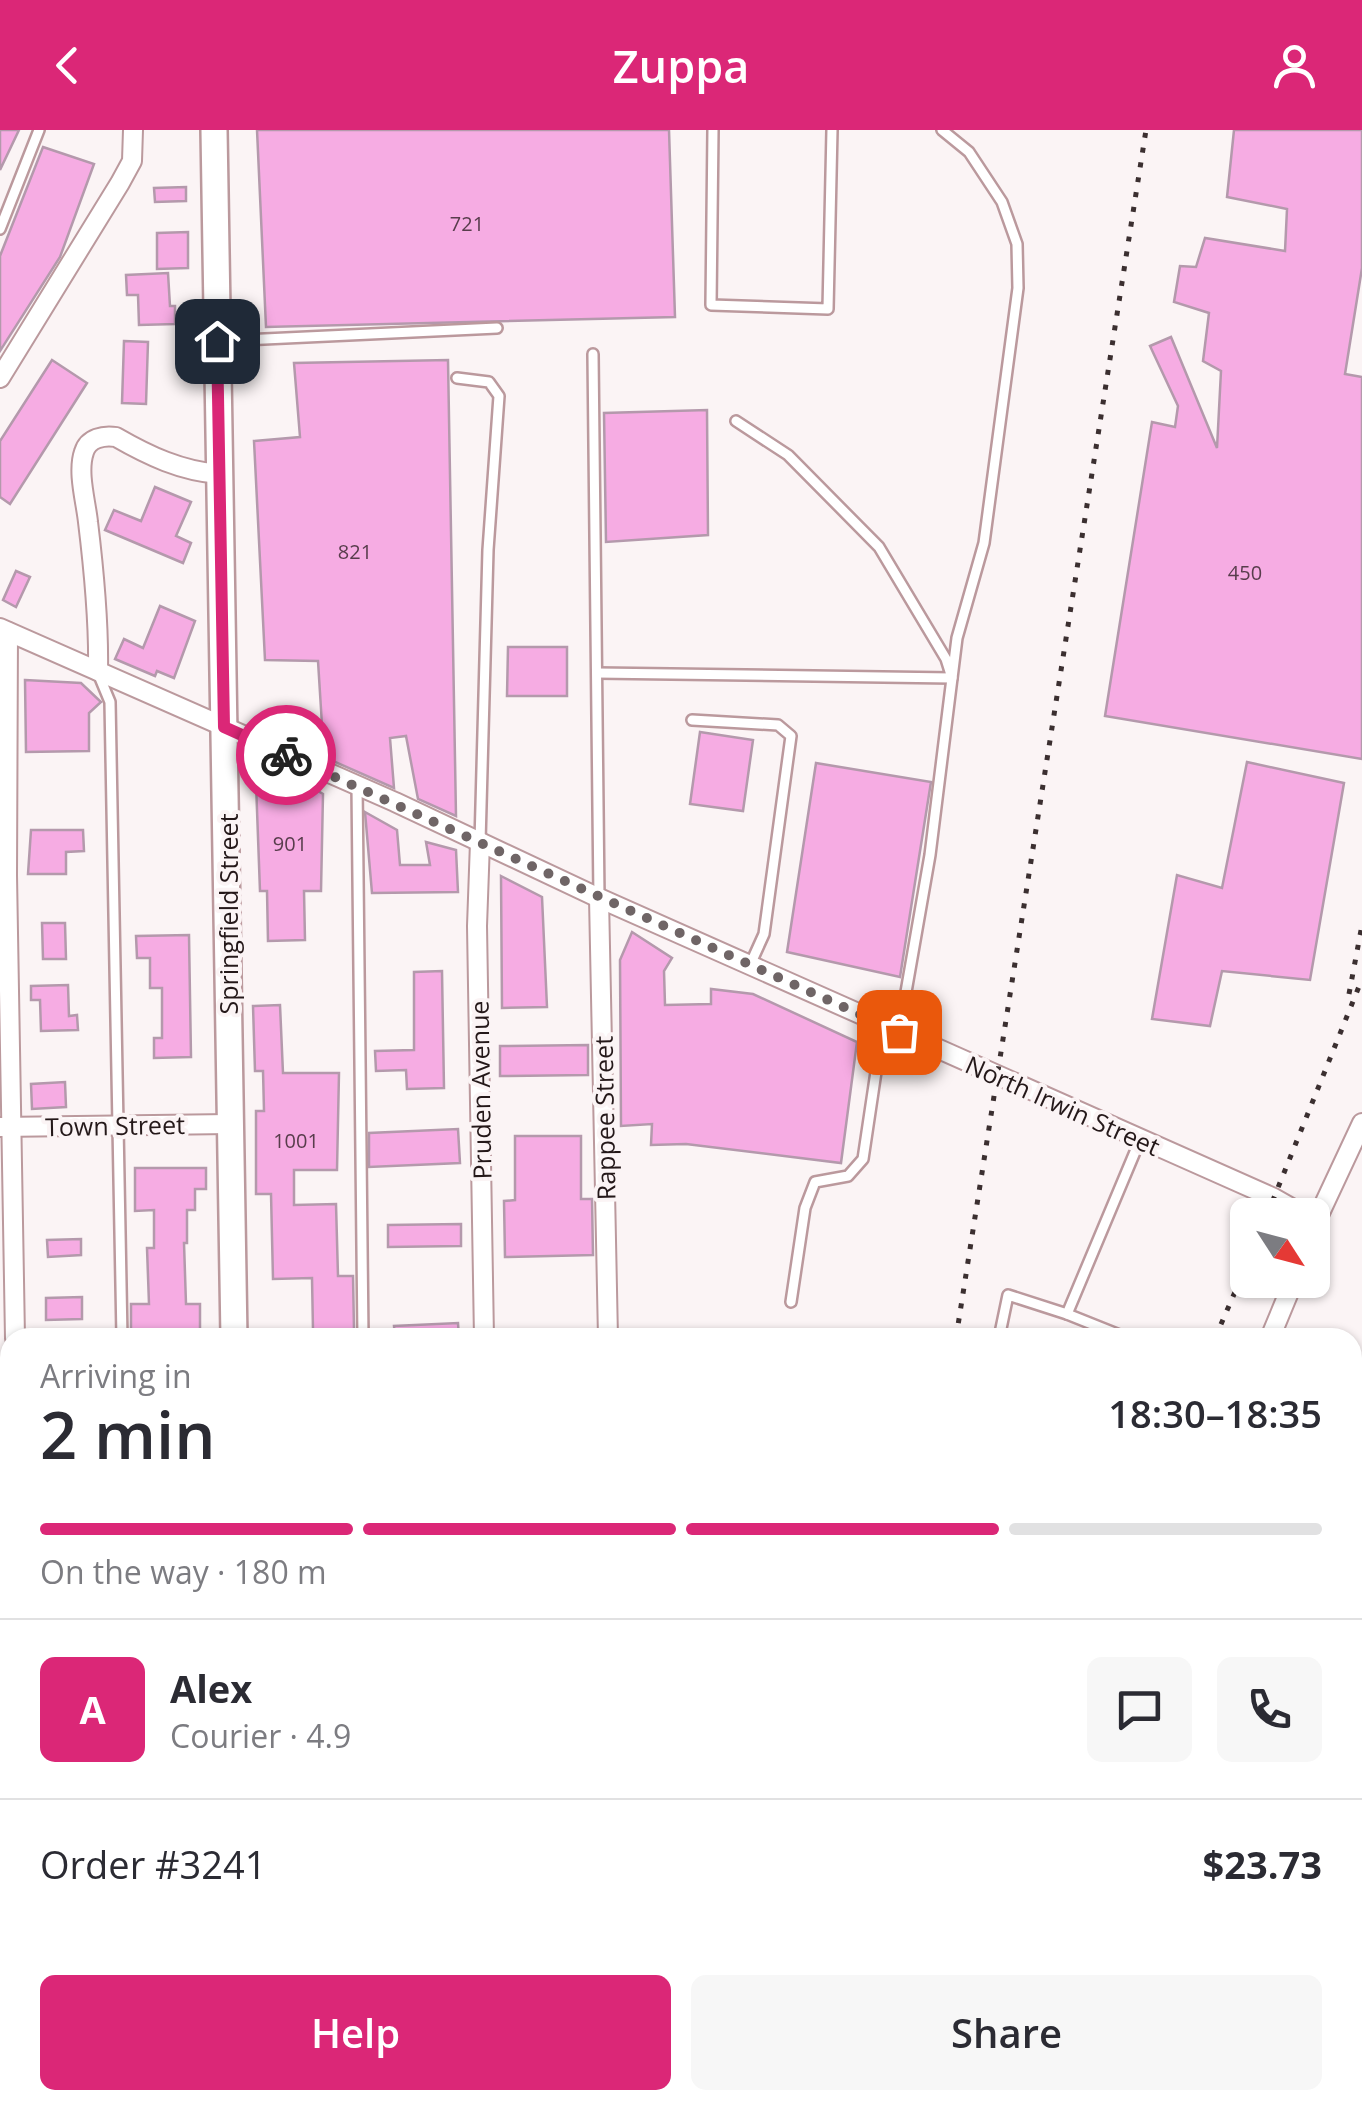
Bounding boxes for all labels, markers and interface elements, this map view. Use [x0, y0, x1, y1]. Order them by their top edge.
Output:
text: Zuppa [613, 35, 749, 96]
icon: back [40, 38, 95, 93]
icon: person [1267, 38, 1322, 93]
house number: 721 [450, 210, 484, 237]
pin [175, 299, 260, 384]
icon: home [190, 314, 245, 369]
house number: 821 [338, 538, 372, 565]
house number: 450 [1228, 559, 1262, 586]
courier [236, 705, 336, 805]
icon: bike [259, 728, 314, 783]
street label: Springfield Street [211, 813, 245, 1015]
house number: 901 [273, 830, 307, 857]
pin [857, 990, 942, 1075]
street label: Pruden Avenue [461, 1000, 499, 1180]
icon: bag [872, 1005, 927, 1060]
street label: Rappee Street [586, 1035, 622, 1200]
street label: North Irwin Street [960, 1047, 1166, 1163]
street label: Town Street [45, 1107, 185, 1143]
house number: 1001 [273, 1127, 319, 1154]
north arrow [1230, 1198, 1330, 1298]
map controls [1230, 1198, 1330, 1298]
text: Arriving in [40, 1354, 192, 1397]
text: 18:30–18:35 [1108, 1387, 1322, 1439]
text: 2 min [40, 1390, 215, 1478]
text: On the way · 180 m [40, 1550, 327, 1593]
button: chat [1087, 1657, 1192, 1762]
button: phone [1217, 1657, 1322, 1762]
text: Alex [170, 1662, 252, 1714]
text: A [79, 1683, 106, 1735]
text: Courier · 4.9 [170, 1714, 351, 1757]
text: Order #3241 [40, 1838, 267, 1890]
text: $23.73 [1203, 1838, 1322, 1890]
button: Help [40, 1975, 671, 2090]
button: Share [691, 1975, 1322, 2090]

